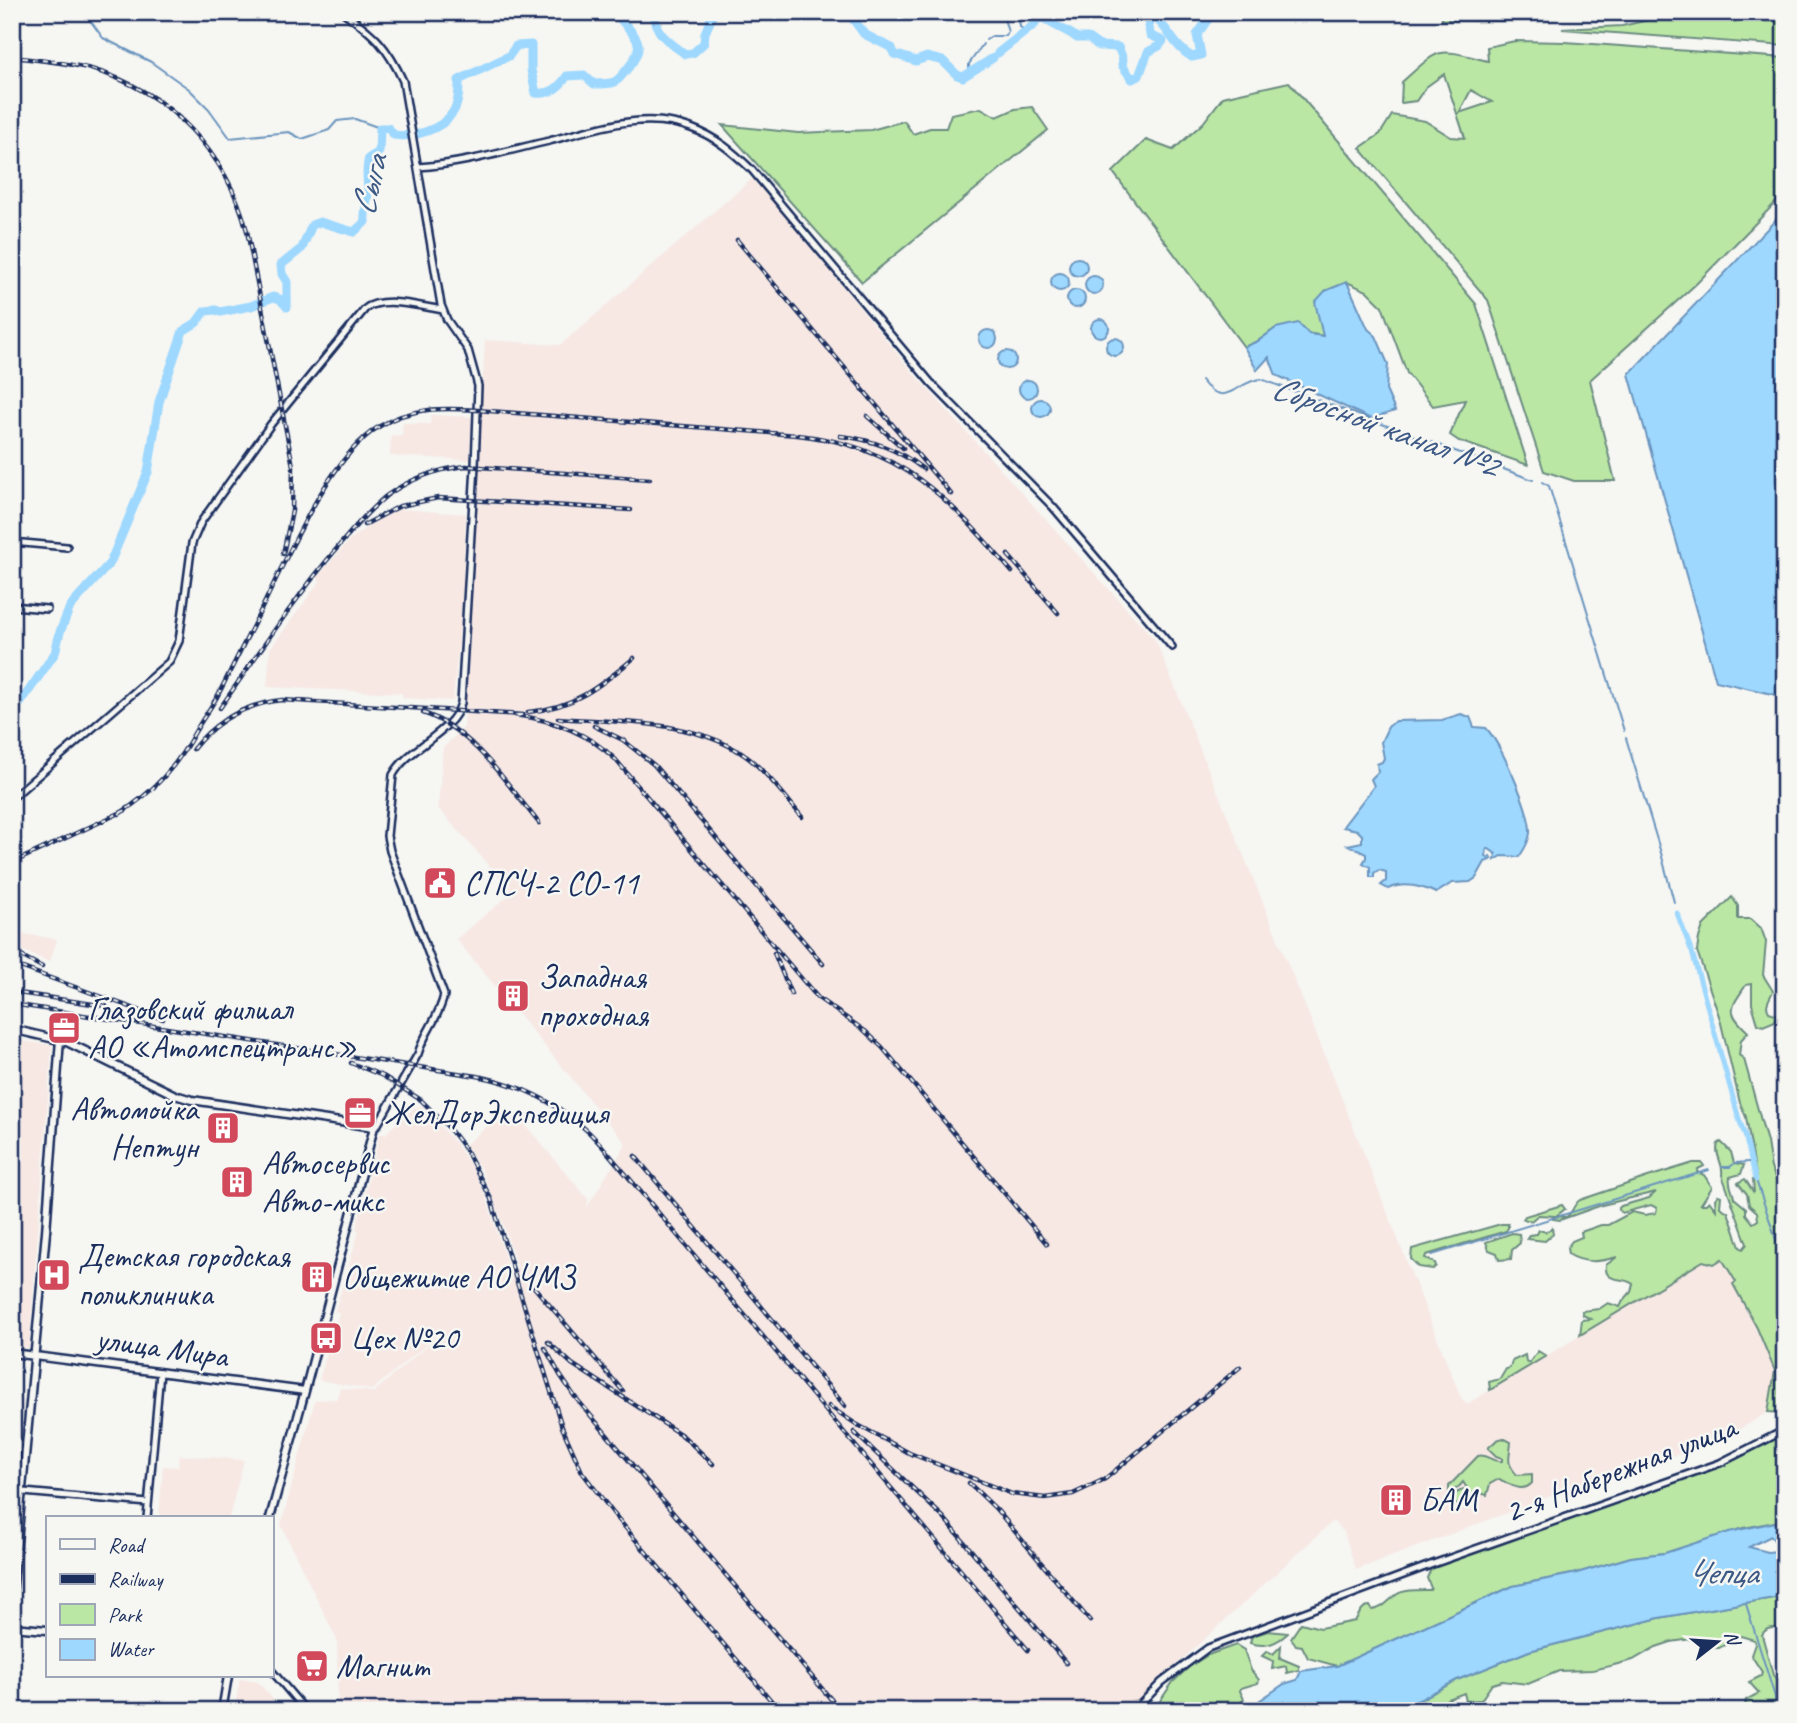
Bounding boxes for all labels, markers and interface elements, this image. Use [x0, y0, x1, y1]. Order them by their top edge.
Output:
water label: Сыга [340, 147, 399, 220]
water label: Сбросной канал №2 [1266, 364, 1509, 489]
place label: СПСЧ-2 СО-11 [464, 862, 641, 904]
public building icon: СПСЧ-2 СО-11 [421, 864, 459, 902]
place label: Западная проходная [538, 956, 649, 1036]
building icon: Западная проходная [494, 977, 532, 1015]
place label: Глазовский филиал АО «Атомспецтранс» [88, 988, 357, 1068]
office icon: Глазовский филиал АО «Атомспецтранс» [45, 1009, 83, 1047]
place label: Автомойка Нептун [70, 1088, 201, 1168]
place label: ЖелДорЭкспедиция [384, 1092, 611, 1134]
office icon: ЖелДорЭкспедиция [341, 1094, 379, 1132]
building icon: Автомойка Нептун [204, 1109, 242, 1147]
place label: Автосервис Авто-микс [262, 1142, 391, 1222]
building icon: Автосервис Авто-микс [218, 1163, 256, 1201]
place label: Детская городская поликлиника [78, 1235, 291, 1315]
hospital icon: Детская городская поликлиника [35, 1256, 73, 1294]
place label: Общежитие АО ЧМЗ [342, 1256, 578, 1298]
building icon: Общежитие АО ЧМЗ [298, 1258, 336, 1296]
street label: улица Мира [91, 1317, 232, 1377]
place label: Цех №20 [350, 1317, 461, 1359]
bus stop icon: Цех №20 [307, 1319, 345, 1357]
street label: 2-я Набережная улица [1498, 1405, 1744, 1532]
place label: БАМ [1420, 1479, 1479, 1521]
building icon: БАМ [1377, 1481, 1415, 1519]
legend [46, 1516, 273, 1678]
text: Road [108, 1532, 147, 1558]
water label: Чепца [1687, 1550, 1760, 1595]
text: Railway [108, 1566, 164, 1592]
text: Park [108, 1602, 143, 1628]
north arrow [1682, 1608, 1752, 1678]
text: N [1719, 1628, 1746, 1650]
text: Water [108, 1636, 155, 1662]
place label: Магнит [336, 1645, 431, 1687]
supermarket icon: Магнит [293, 1647, 331, 1685]

